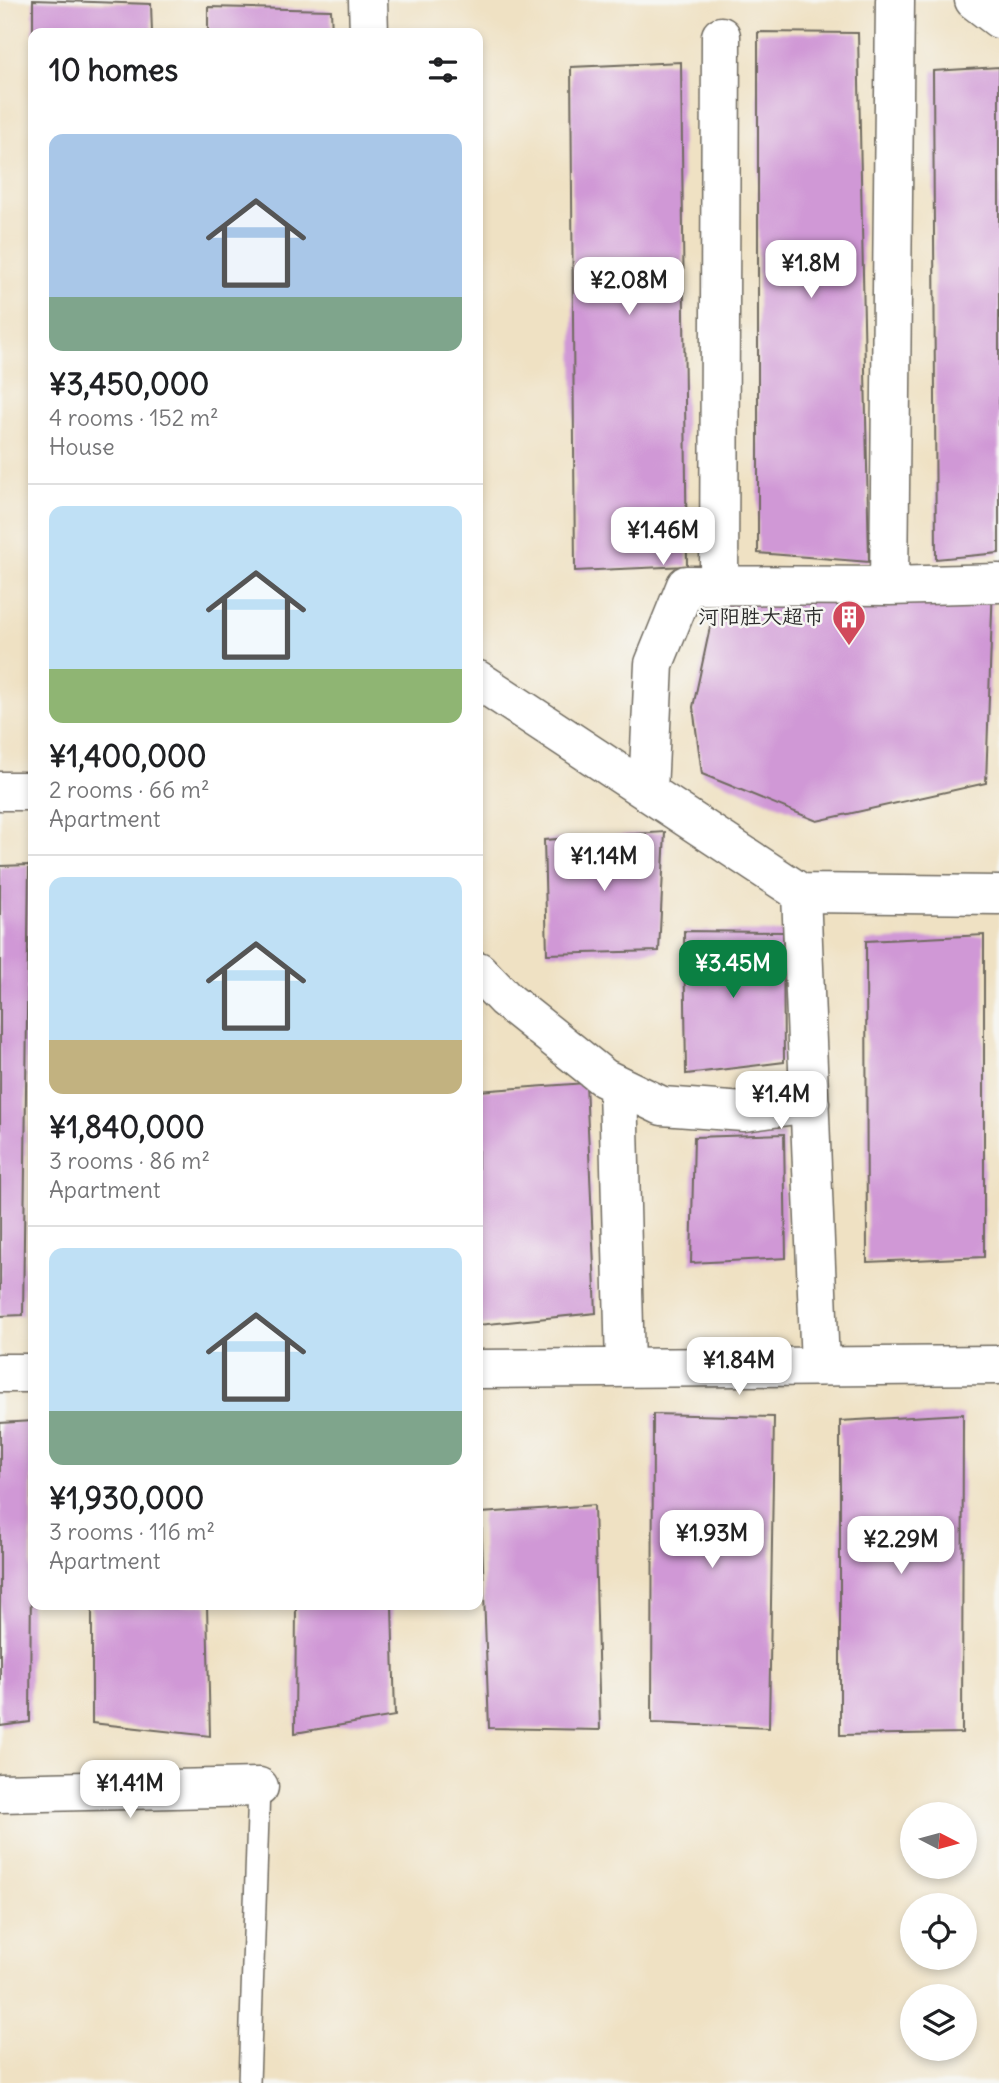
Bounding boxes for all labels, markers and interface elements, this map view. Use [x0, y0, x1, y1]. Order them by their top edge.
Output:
text: 10 homes [49, 51, 178, 89]
icon: filters [424, 51, 462, 89]
icon: home [193, 180, 319, 306]
pin: ¥1.8M [762, 240, 860, 300]
text: ¥1.8M [781, 248, 841, 277]
pin: ¥2.08M [572, 258, 686, 317]
text: ¥2.08M [590, 265, 668, 294]
text: ¥3,450,000 [49, 365, 209, 403]
text: 4 rooms · 152 m² [49, 403, 219, 432]
text: House [49, 432, 115, 461]
pin: ¥1.46M [606, 508, 720, 567]
text: ¥1.46M [627, 515, 699, 544]
icon: home [193, 552, 319, 678]
building icon: 河阳胜大超市 [830, 598, 868, 647]
place label: 河阳胜大超市 [698, 603, 824, 630]
text: ¥1,400,000 [49, 737, 207, 775]
text: 2 rooms · 66 m² [49, 775, 210, 804]
text: Apartment [49, 804, 161, 833]
pin: ¥1.14M [547, 834, 661, 893]
text: ¥1.14M [570, 841, 638, 870]
icon: home [193, 923, 319, 1049]
pin: ¥3.45M [676, 940, 790, 1000]
text: ¥3.45M [695, 948, 771, 977]
pin: ¥1.4M [732, 1072, 830, 1131]
text: ¥1.4M [752, 1079, 810, 1108]
text: ¥1,840,000 [49, 1108, 205, 1146]
text: 3 rooms · 86 m² [49, 1146, 210, 1175]
text: Apartment [49, 1175, 161, 1204]
icon: home [193, 1294, 319, 1420]
pin: ¥1.84M [682, 1338, 796, 1397]
text: ¥1.84M [703, 1345, 775, 1374]
text: ¥1,930,000 [49, 1479, 204, 1517]
pin: ¥1.93M [655, 1510, 769, 1570]
pin: ¥2.29M [844, 1516, 958, 1576]
text: 3 rooms · 116 m² [49, 1517, 215, 1546]
text: ¥1.93M [676, 1518, 748, 1547]
text: ¥2.29M [863, 1524, 939, 1553]
text: Apartment [49, 1546, 161, 1575]
pin: ¥1.41M [73, 1760, 187, 1820]
text: ¥1.41M [96, 1768, 164, 1797]
north arrow [900, 1802, 976, 1880]
map controls [900, 1802, 977, 2061]
button: locate [900, 1893, 977, 1970]
button: layers [900, 1984, 977, 2061]

